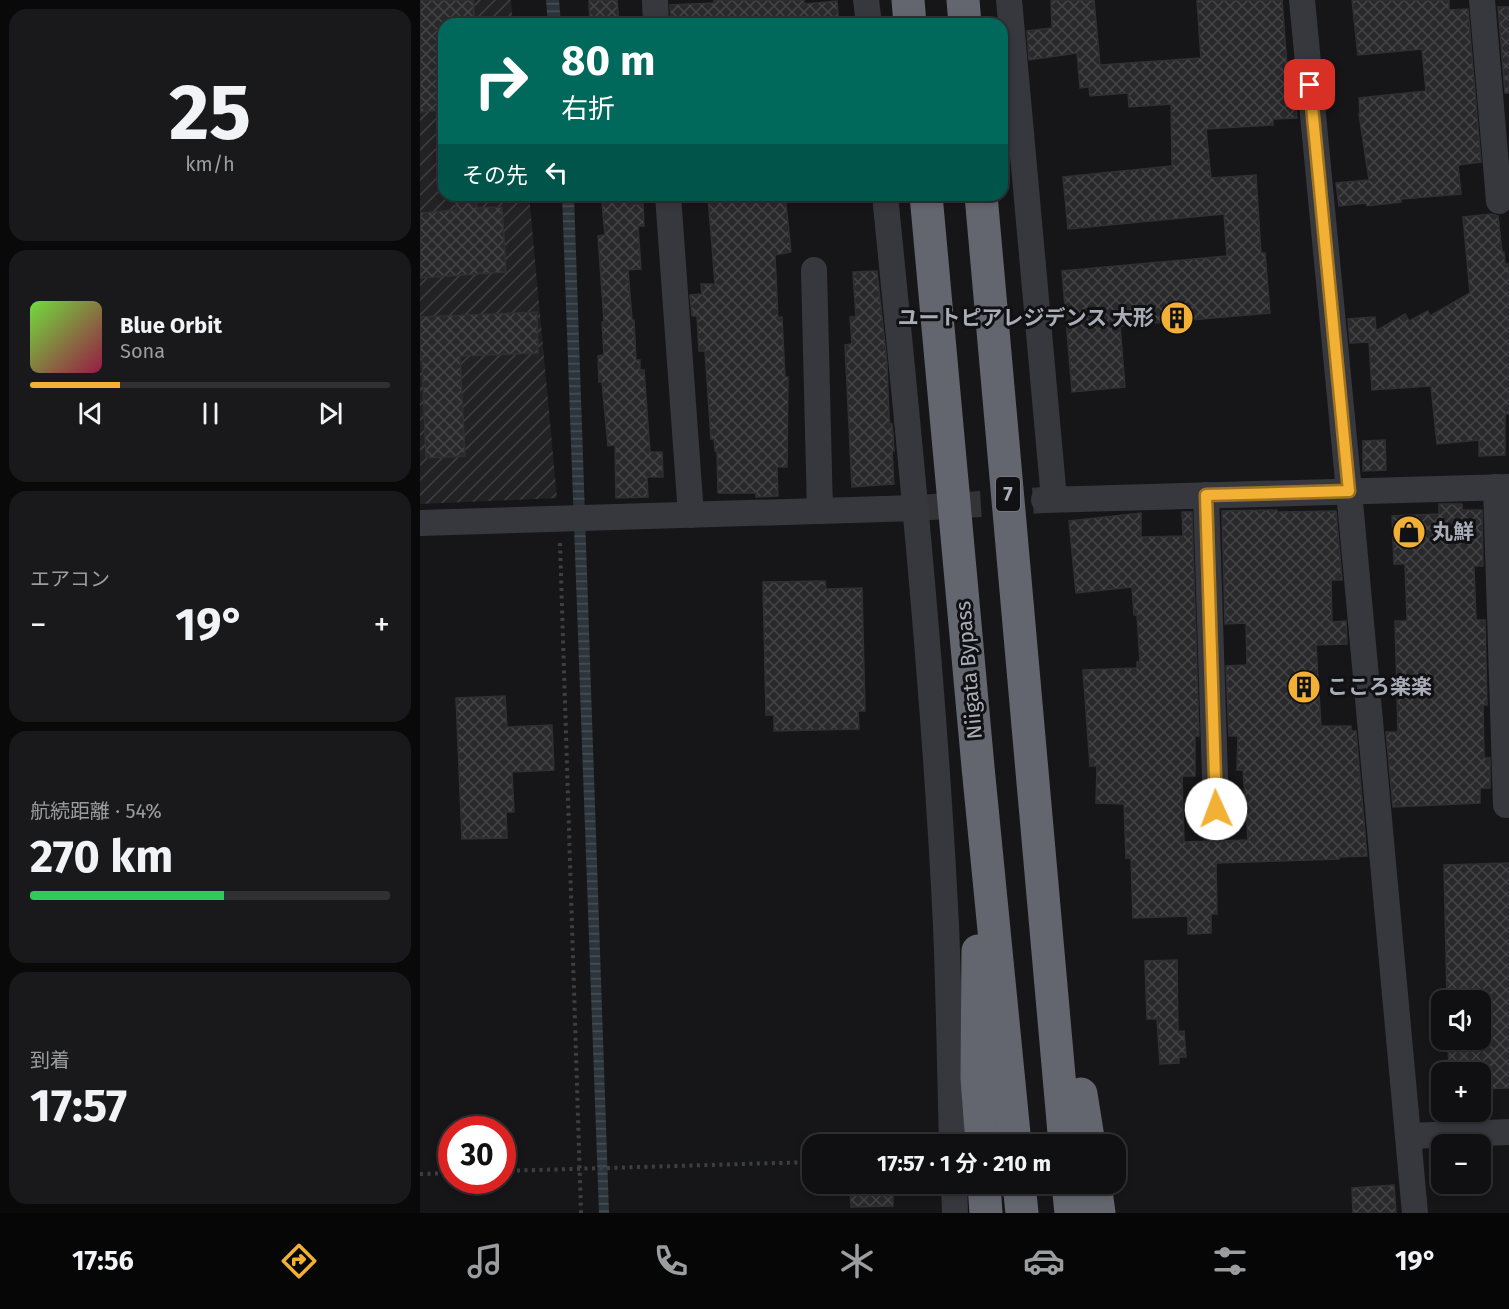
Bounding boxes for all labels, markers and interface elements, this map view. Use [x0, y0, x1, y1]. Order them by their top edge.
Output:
text: 80 m [561, 36, 655, 86]
icon: right [462, 42, 540, 120]
pin [1284, 59, 1335, 110]
text: 25 [169, 66, 251, 160]
icon: arrive [1293, 68, 1326, 101]
text: 右折 [561, 93, 615, 125]
text: km/h [185, 152, 235, 176]
icon: left [540, 156, 573, 189]
text: その先 [462, 162, 528, 189]
building icon: ユートピアレジデンス 大形 [1159, 300, 1195, 336]
place label: ユートピアレジデンス 大形 [897, 305, 1154, 331]
text: Blue Orbit [120, 312, 222, 339]
text: Sona [120, 339, 165, 363]
icon: previous [74, 397, 107, 430]
icon: pause [194, 397, 227, 430]
icon: next [314, 397, 347, 430]
road number: 7 [996, 477, 1020, 511]
shop icon: 丸鮮 [1391, 514, 1427, 550]
place label: 丸鮮 [1432, 519, 1474, 545]
text: エアコン [30, 567, 110, 591]
text: 19° [175, 598, 245, 652]
street label: Niigata Bypass [950, 600, 988, 740]
text: − [30, 605, 47, 645]
text: + [374, 605, 390, 645]
building icon: こころ楽楽 [1286, 669, 1322, 705]
place label: こころ楽楽 [1327, 674, 1432, 700]
position arrow [1184, 777, 1248, 841]
text: 航続距離 · 54% [30, 799, 162, 823]
text: 270 km [30, 830, 173, 884]
map controls [1431, 990, 1491, 1194]
button: sound [1431, 990, 1491, 1050]
text: 到着 [30, 1048, 70, 1072]
button: + [1431, 1062, 1491, 1122]
text: 17:57 [30, 1079, 127, 1133]
speed limit sign: 30 [438, 1116, 516, 1194]
button: − [1431, 1134, 1491, 1194]
text: 17:57 · 1 分 · 210 m [877, 1150, 1051, 1177]
icon: directions [278, 1240, 320, 1282]
icon: music [464, 1240, 506, 1282]
icon: phone [650, 1240, 692, 1282]
icon: climate [836, 1240, 878, 1282]
icon: car [1023, 1240, 1065, 1282]
icon: filters [1209, 1240, 1251, 1282]
text: 17:56 [72, 1245, 134, 1277]
text: 19° [1395, 1245, 1437, 1277]

